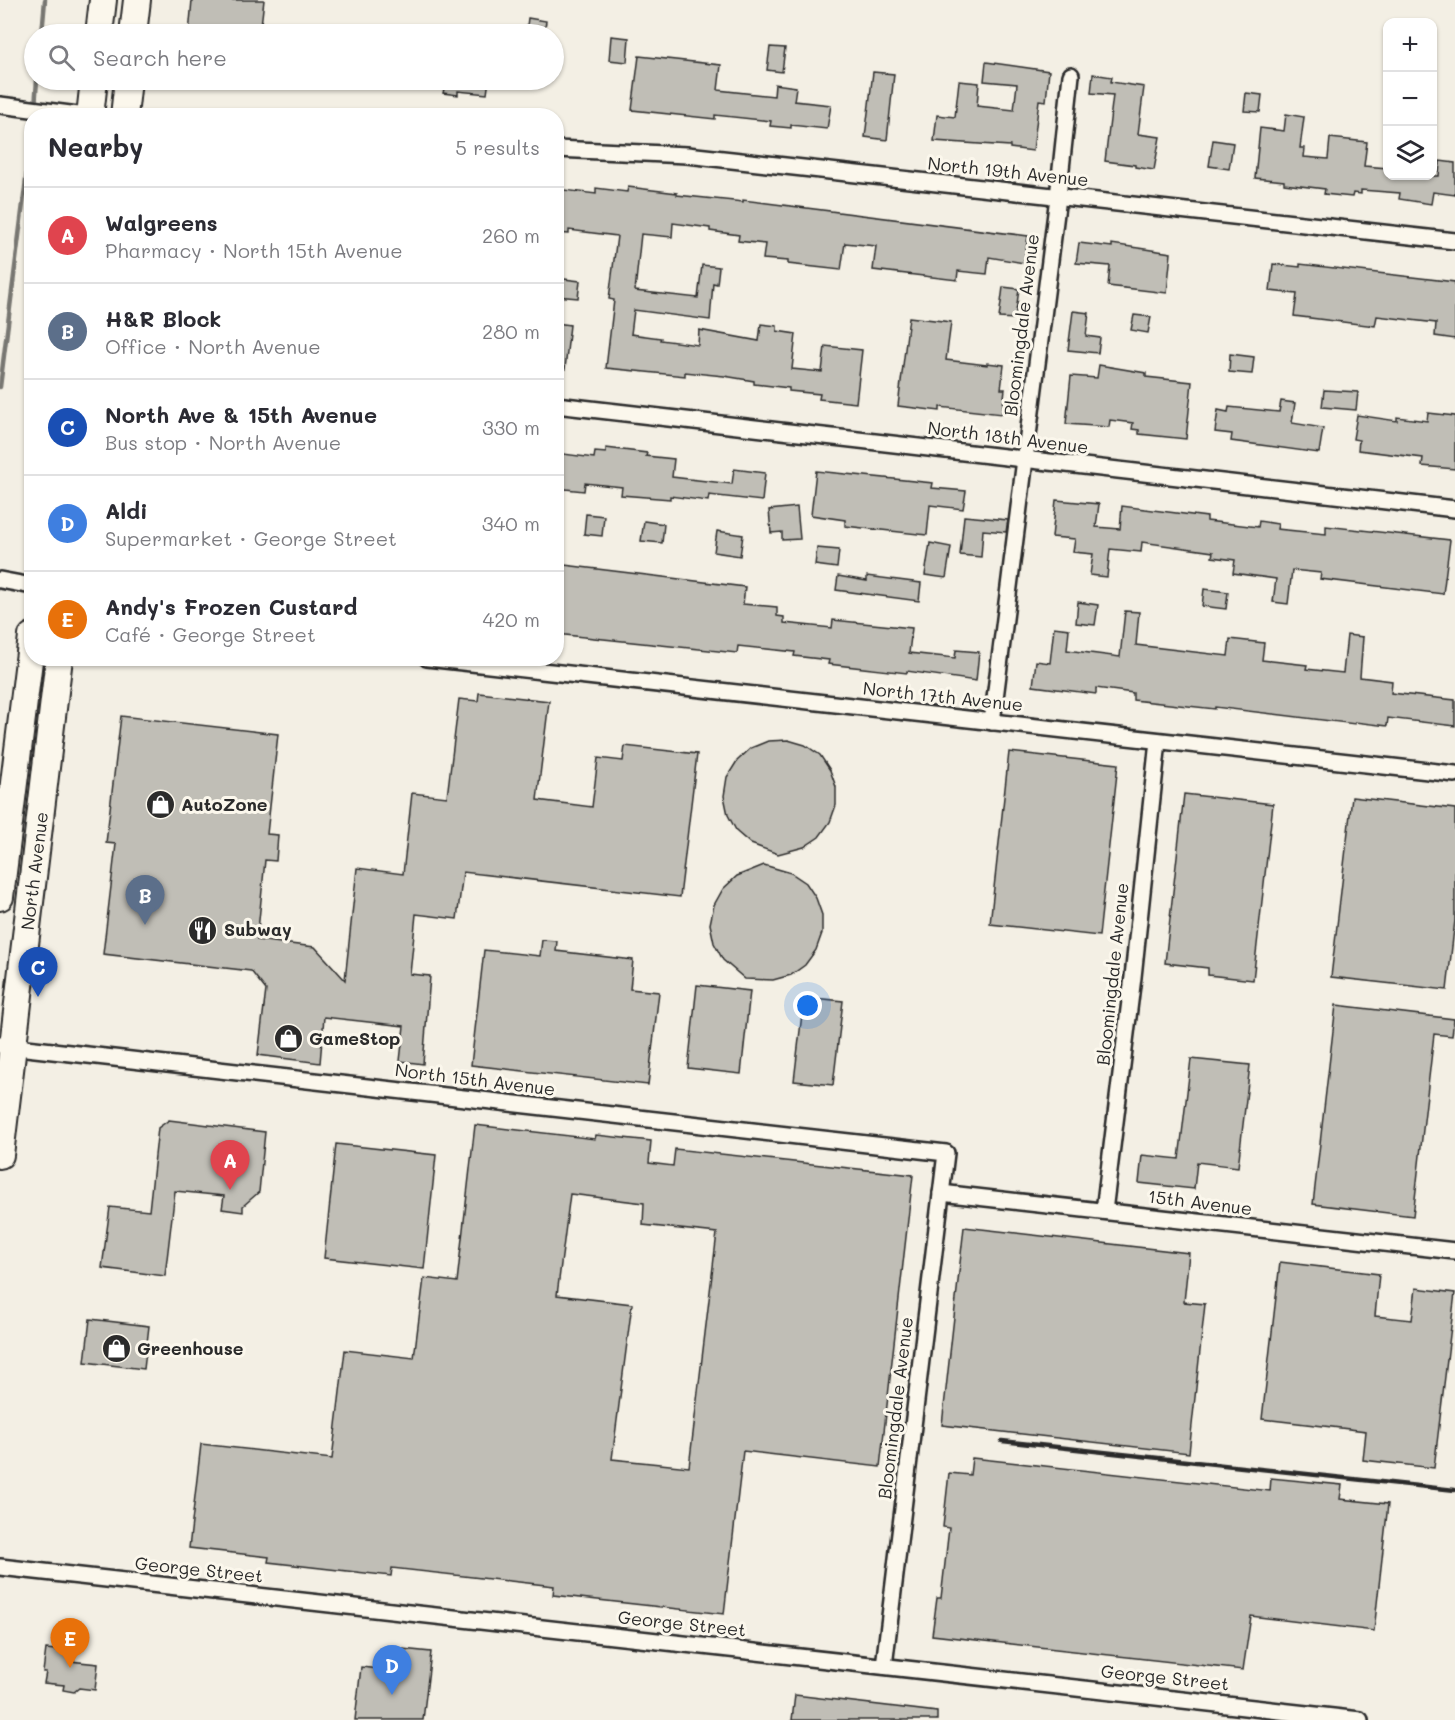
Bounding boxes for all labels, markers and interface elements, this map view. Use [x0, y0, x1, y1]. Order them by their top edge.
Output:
map controls [1383, 18, 1437, 180]
button: + [1383, 18, 1437, 72]
search box [24, 24, 564, 90]
icon: search [45, 41, 78, 74]
text: Search here [93, 43, 227, 72]
button: − [1383, 72, 1437, 126]
button: layers [1383, 126, 1437, 180]
text: Nearby [48, 130, 143, 164]
text: 5 results [455, 134, 540, 160]
street label: North 19th Avenue [926, 151, 1090, 191]
text: Walgreens [105, 208, 218, 237]
text: A [61, 222, 74, 248]
text: 260 m [482, 222, 540, 248]
street label: Bloomingdale Avenue [998, 232, 1044, 417]
text: Pharmacy · North 15th Avenue [105, 237, 403, 263]
text: H&R Block [105, 304, 221, 333]
text: B [61, 318, 74, 344]
text: 280 m [482, 318, 540, 344]
text: Office · North Avenue [105, 333, 321, 359]
text: North Ave & 15th Avenue [105, 400, 377, 429]
text: C [60, 414, 75, 440]
text: 330 m [482, 414, 540, 440]
street label: North 18th Avenue [926, 415, 1090, 459]
text: Bus stop · North Avenue [105, 429, 341, 455]
text: Aldi [105, 496, 148, 525]
text: D [60, 510, 75, 536]
text: 340 m [482, 510, 540, 536]
text: Supermarket · George Street [105, 525, 397, 551]
text: Andy's Frozen Custard [105, 592, 357, 621]
text: E [61, 606, 74, 632]
text: 420 m [482, 606, 540, 632]
text: Café · George Street [105, 621, 316, 647]
street label: North 17th Avenue [862, 676, 1024, 716]
shop icon: AutoZone [144, 789, 176, 821]
place label: AutoZone [181, 792, 268, 816]
street label: North Avenue [15, 810, 53, 931]
pin: B [126, 876, 164, 925]
street label: Bloomingdale Avenue [1090, 881, 1134, 1066]
restaurant icon: Subway [187, 914, 219, 946]
place label: Subway [224, 917, 292, 941]
pin: C [18, 948, 57, 997]
your location [793, 991, 822, 1020]
shop icon: GameStop [272, 1023, 304, 1055]
place label: GameStop [309, 1026, 400, 1050]
street label: North 15th Avenue [394, 1057, 557, 1101]
pin: A [210, 1140, 250, 1190]
street label: 15th Avenue [1147, 1184, 1254, 1220]
street label: Bloomingdale Avenue [872, 1315, 918, 1500]
shop icon: Greenhouse [100, 1333, 132, 1365]
place label: Greenhouse [137, 1336, 244, 1360]
street label: George Street [134, 1550, 264, 1588]
street label: George Street [617, 1604, 747, 1642]
pin: E [50, 1618, 90, 1668]
pin: D [372, 1646, 412, 1695]
street label: George Street [1100, 1658, 1230, 1696]

